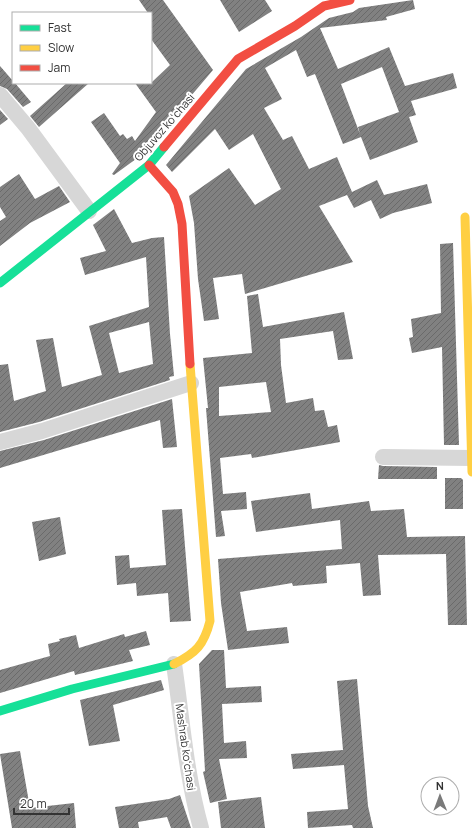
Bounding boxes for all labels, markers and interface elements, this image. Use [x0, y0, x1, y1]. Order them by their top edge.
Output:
legend [12, 12, 152, 84]
text: Fast [48, 19, 72, 36]
text: Slow [48, 39, 74, 56]
text: Jam [48, 59, 70, 76]
street label: Objuvoz koʻchasi [131, 90, 197, 164]
street label: Mashrab koʻchasi [172, 703, 200, 791]
north arrow [420, 776, 460, 816]
text: N [436, 778, 444, 793]
scale bar [14, 790, 69, 816]
text: 20 m [20, 795, 47, 812]

